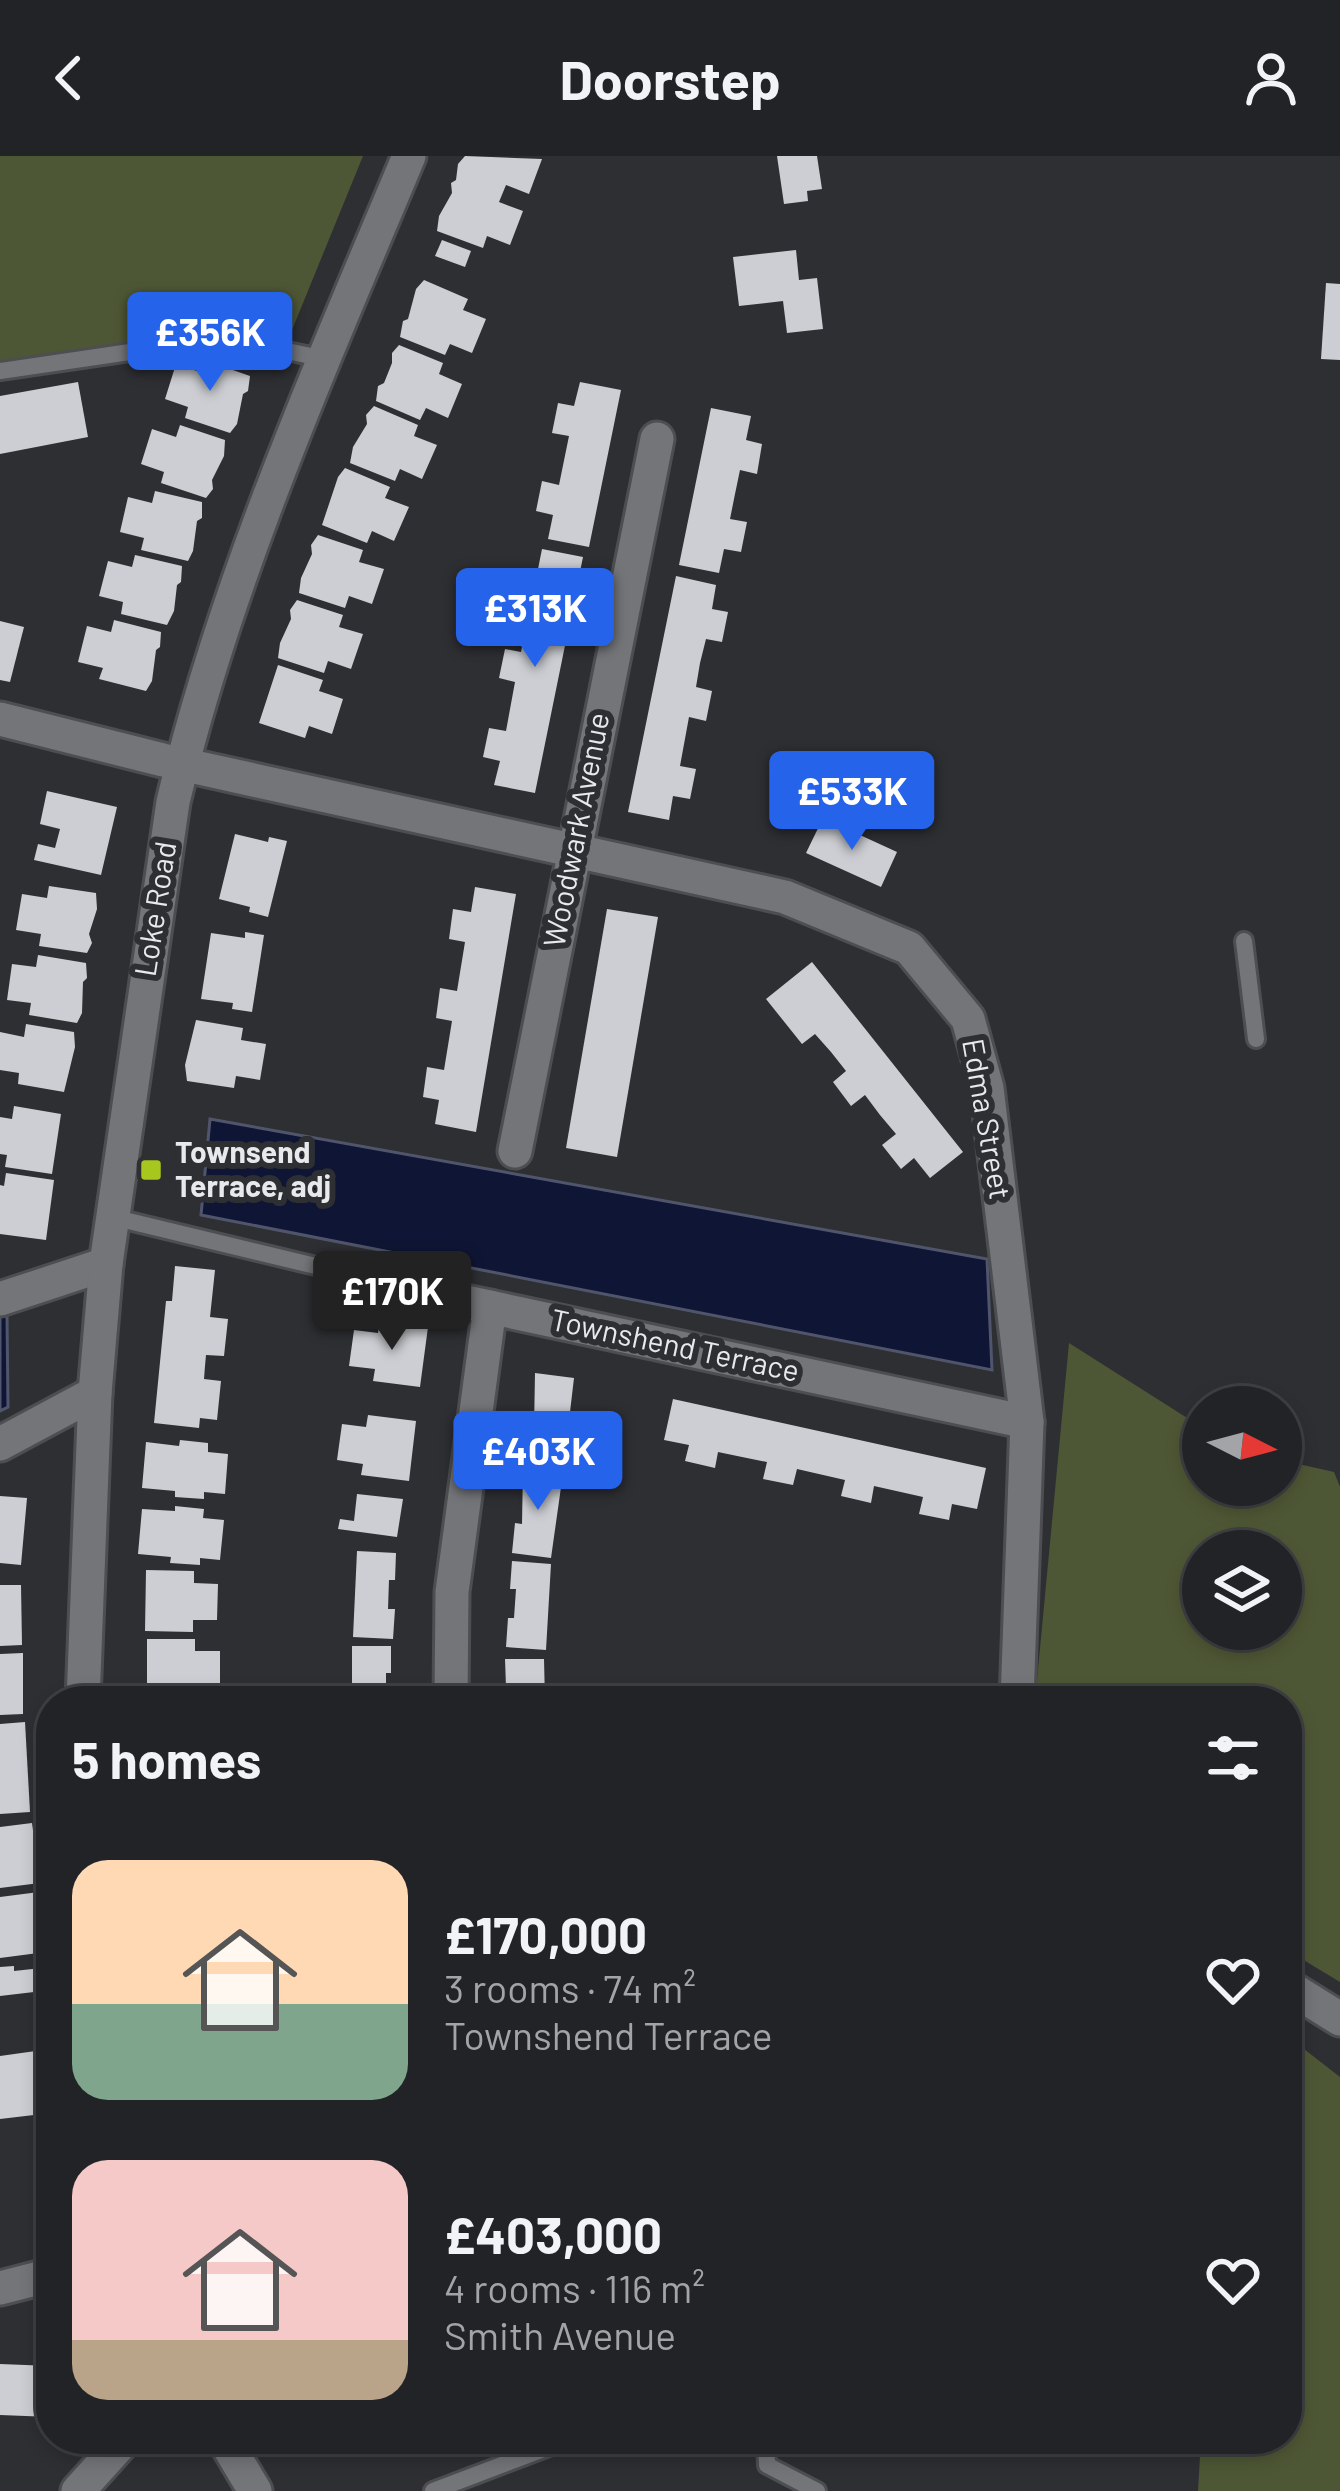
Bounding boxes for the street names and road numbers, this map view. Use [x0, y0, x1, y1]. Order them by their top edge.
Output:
street label: Woodwark Avenue [535, 709, 615, 950]
street label: Loke Road [126, 839, 182, 979]
street label: Edma Street [956, 1035, 1020, 1202]
street label: Townshend Terrace [548, 1300, 803, 1388]

